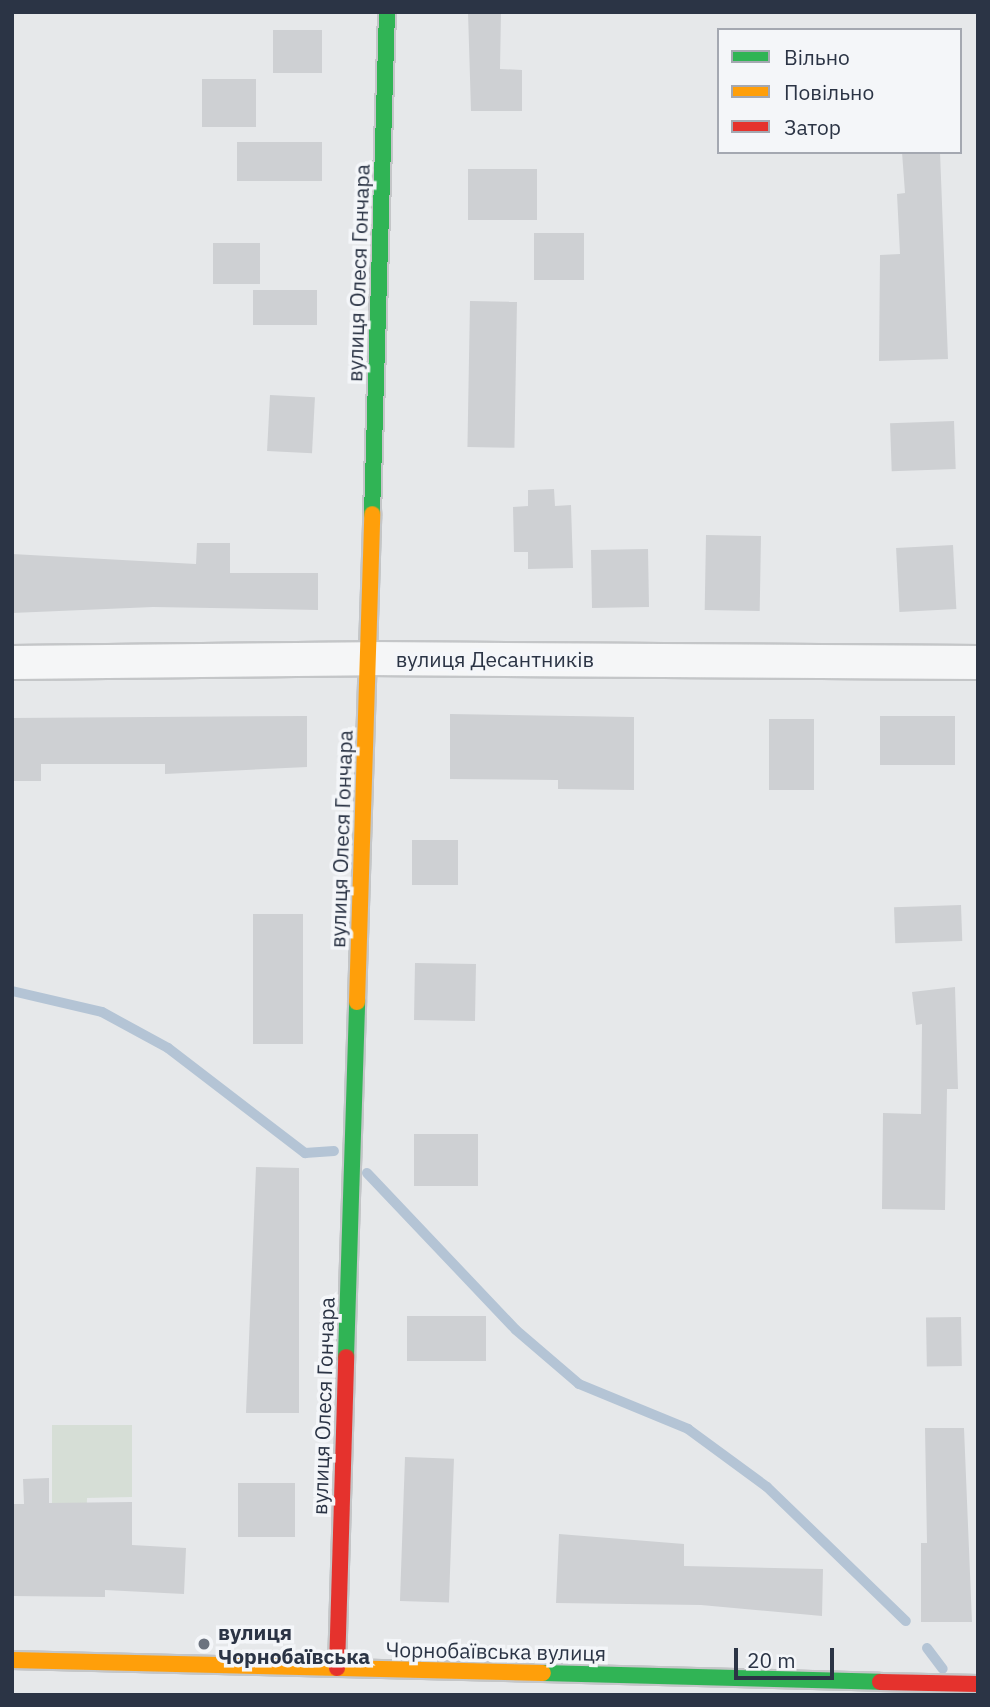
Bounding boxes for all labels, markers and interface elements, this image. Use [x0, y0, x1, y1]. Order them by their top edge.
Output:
legend [717, 28, 962, 154]
text: Вільно [784, 43, 850, 71]
text: Повільно [784, 78, 874, 106]
text: Затор [784, 113, 841, 141]
street label: вулиця Олеся Гончара [342, 164, 374, 382]
street label: вулиця Десантників [396, 646, 594, 672]
street label: вулиця Олеся Гончара [325, 730, 357, 948]
street label: вулиця Олеся Гончара [307, 1297, 339, 1515]
place label: вулиця Чорнобаївська [218, 1619, 370, 1669]
scale bar [738, 1634, 838, 1678]
marker: вулиця Чорнобаївська [196, 1636, 212, 1652]
street label: Чорнобаївська вулиця [386, 1636, 606, 1666]
text: 20 m [747, 1646, 796, 1674]

